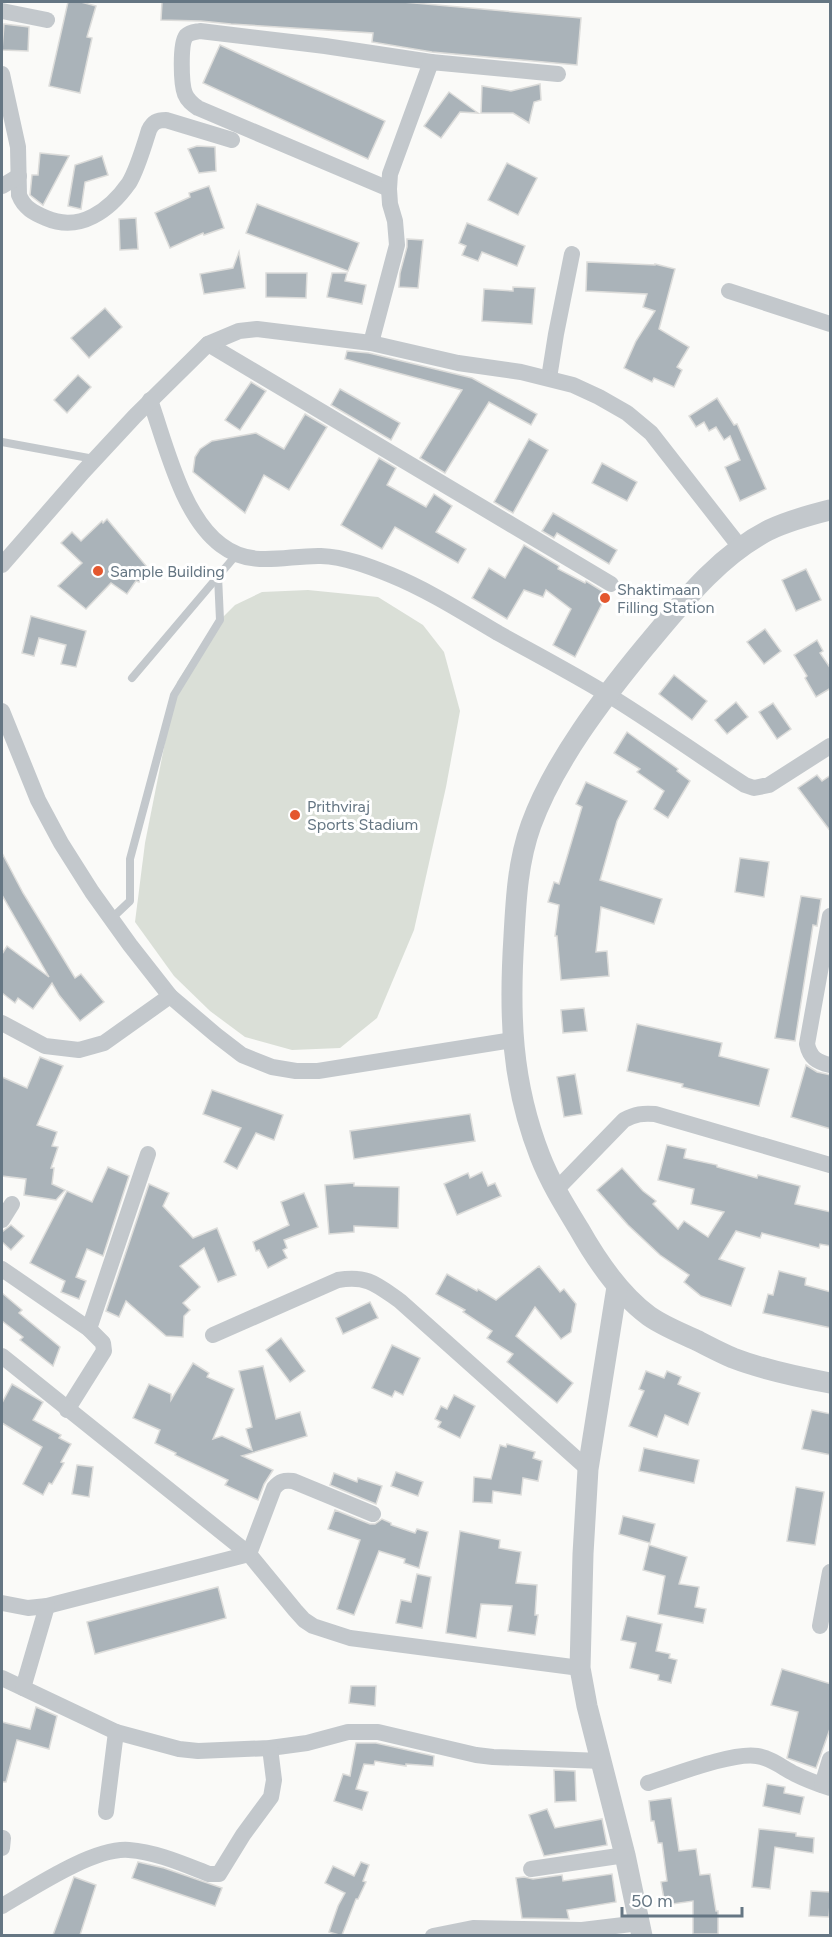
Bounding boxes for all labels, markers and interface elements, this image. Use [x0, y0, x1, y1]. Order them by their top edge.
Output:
place label: Sample Building [110, 562, 225, 581]
marker: Sample Building [91, 564, 105, 578]
place label: Shaktimaan Filling Station [617, 580, 714, 617]
marker: Shaktimaan Filling Station [598, 591, 612, 605]
place label: Prithviraj Sports Stadium [307, 797, 418, 834]
marker: Prithviraj Sports Stadium [288, 808, 302, 822]
scale bar [622, 1880, 742, 1918]
text: 50 m [631, 1890, 673, 1912]

